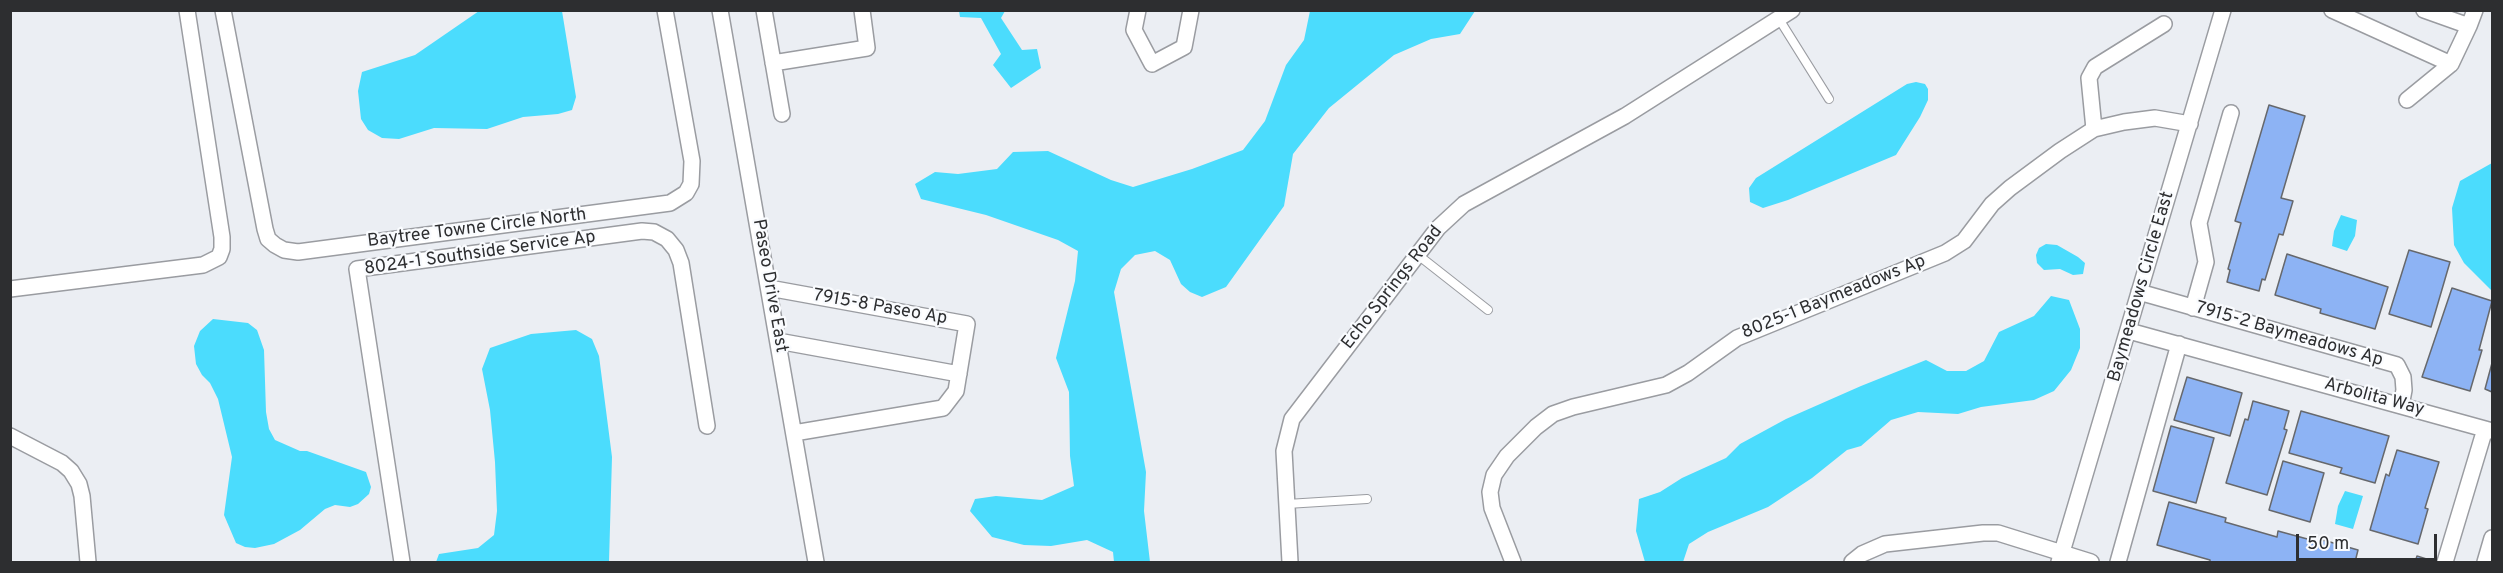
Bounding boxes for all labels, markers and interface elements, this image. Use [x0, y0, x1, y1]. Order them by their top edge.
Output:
street label: Baymeadows Circle East [2104, 189, 2180, 385]
street label: Baytree Towne Circle North [366, 205, 588, 253]
street label: Paseo Drive East [747, 218, 791, 354]
street label: Echo Springs Road [1338, 222, 1448, 354]
street label: 8024-1 Southside Service Ap [363, 227, 597, 281]
street label: 8025-1 Baymeadows Ap [1739, 251, 1929, 345]
street label: 7915-8 Paseo Ap [811, 286, 949, 330]
street label: 7915-2 Baymeadows Ap [2193, 298, 2385, 372]
street label: Arbolita Way [2322, 374, 2426, 422]
scale bar [2299, 522, 2440, 560]
text: 50 m [2307, 533, 2349, 556]

